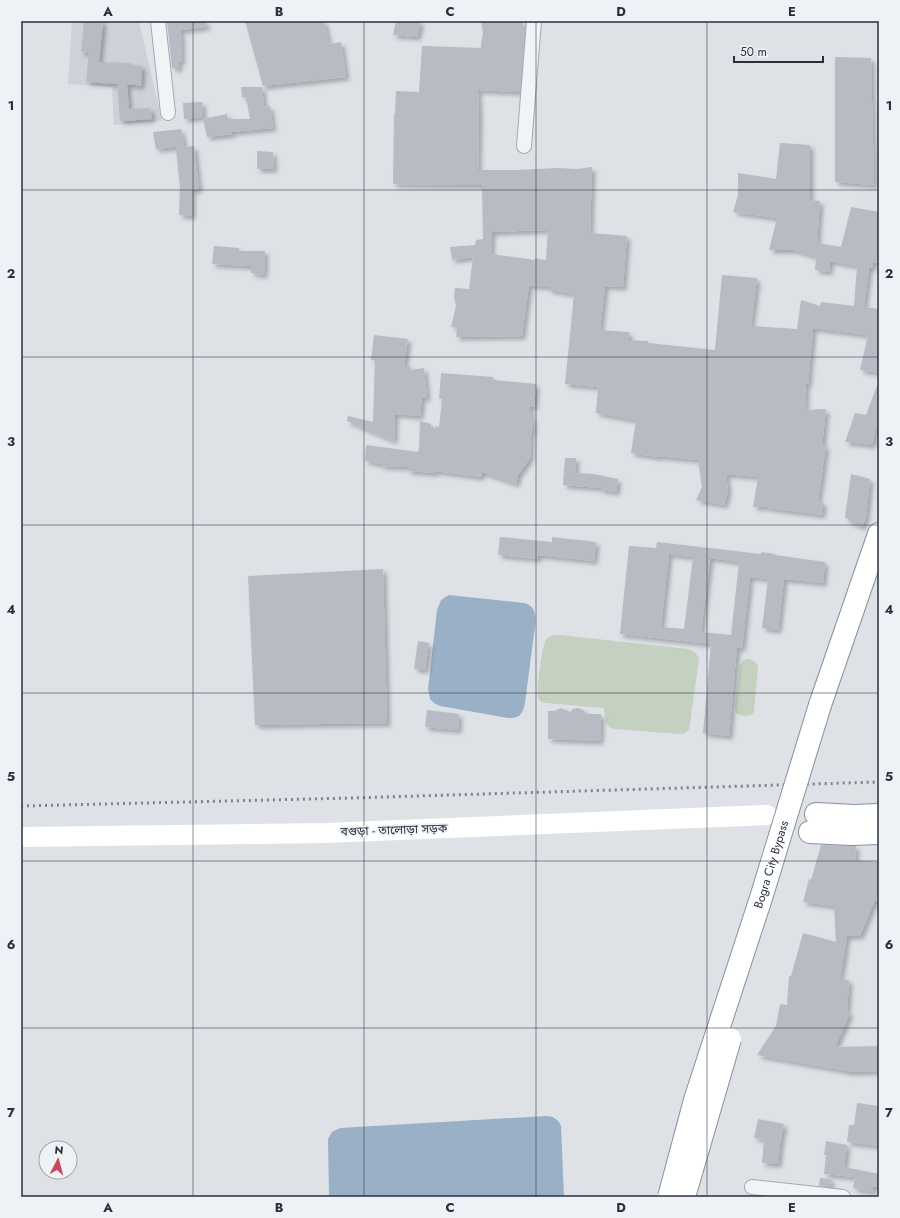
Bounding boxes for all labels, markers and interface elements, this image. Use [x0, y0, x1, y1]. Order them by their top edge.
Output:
text: A [102, 2, 113, 21]
text: B [275, 2, 284, 21]
text: C [445, 2, 455, 21]
text: D [616, 2, 626, 21]
text: E [788, 2, 796, 21]
scale bar [734, 38, 823, 64]
text: 50 m [740, 43, 767, 61]
text: 1 [8, 96, 14, 115]
text: 1 [886, 96, 892, 115]
text: 2 [7, 264, 15, 283]
text: 2 [885, 264, 893, 283]
text: 3 [7, 432, 15, 451]
text: 3 [885, 432, 893, 451]
text: 4 [6, 600, 16, 619]
text: 4 [884, 600, 894, 619]
text: 5 [7, 767, 15, 786]
text: 5 [885, 767, 893, 786]
street label: Bogra City Bypass [749, 818, 793, 911]
street label: বগুড়া - তালোড়া সড়ক [339, 819, 448, 841]
text: 6 [7, 935, 16, 954]
text: 6 [885, 935, 894, 954]
text: 7 [7, 1103, 15, 1122]
text: 7 [885, 1103, 893, 1122]
north arrow [38, 1140, 78, 1180]
text: N [54, 1142, 64, 1158]
text: A [102, 1198, 113, 1217]
text: B [275, 1198, 284, 1217]
text: C [445, 1198, 455, 1217]
text: D [616, 1198, 626, 1217]
text: E [788, 1198, 796, 1217]

